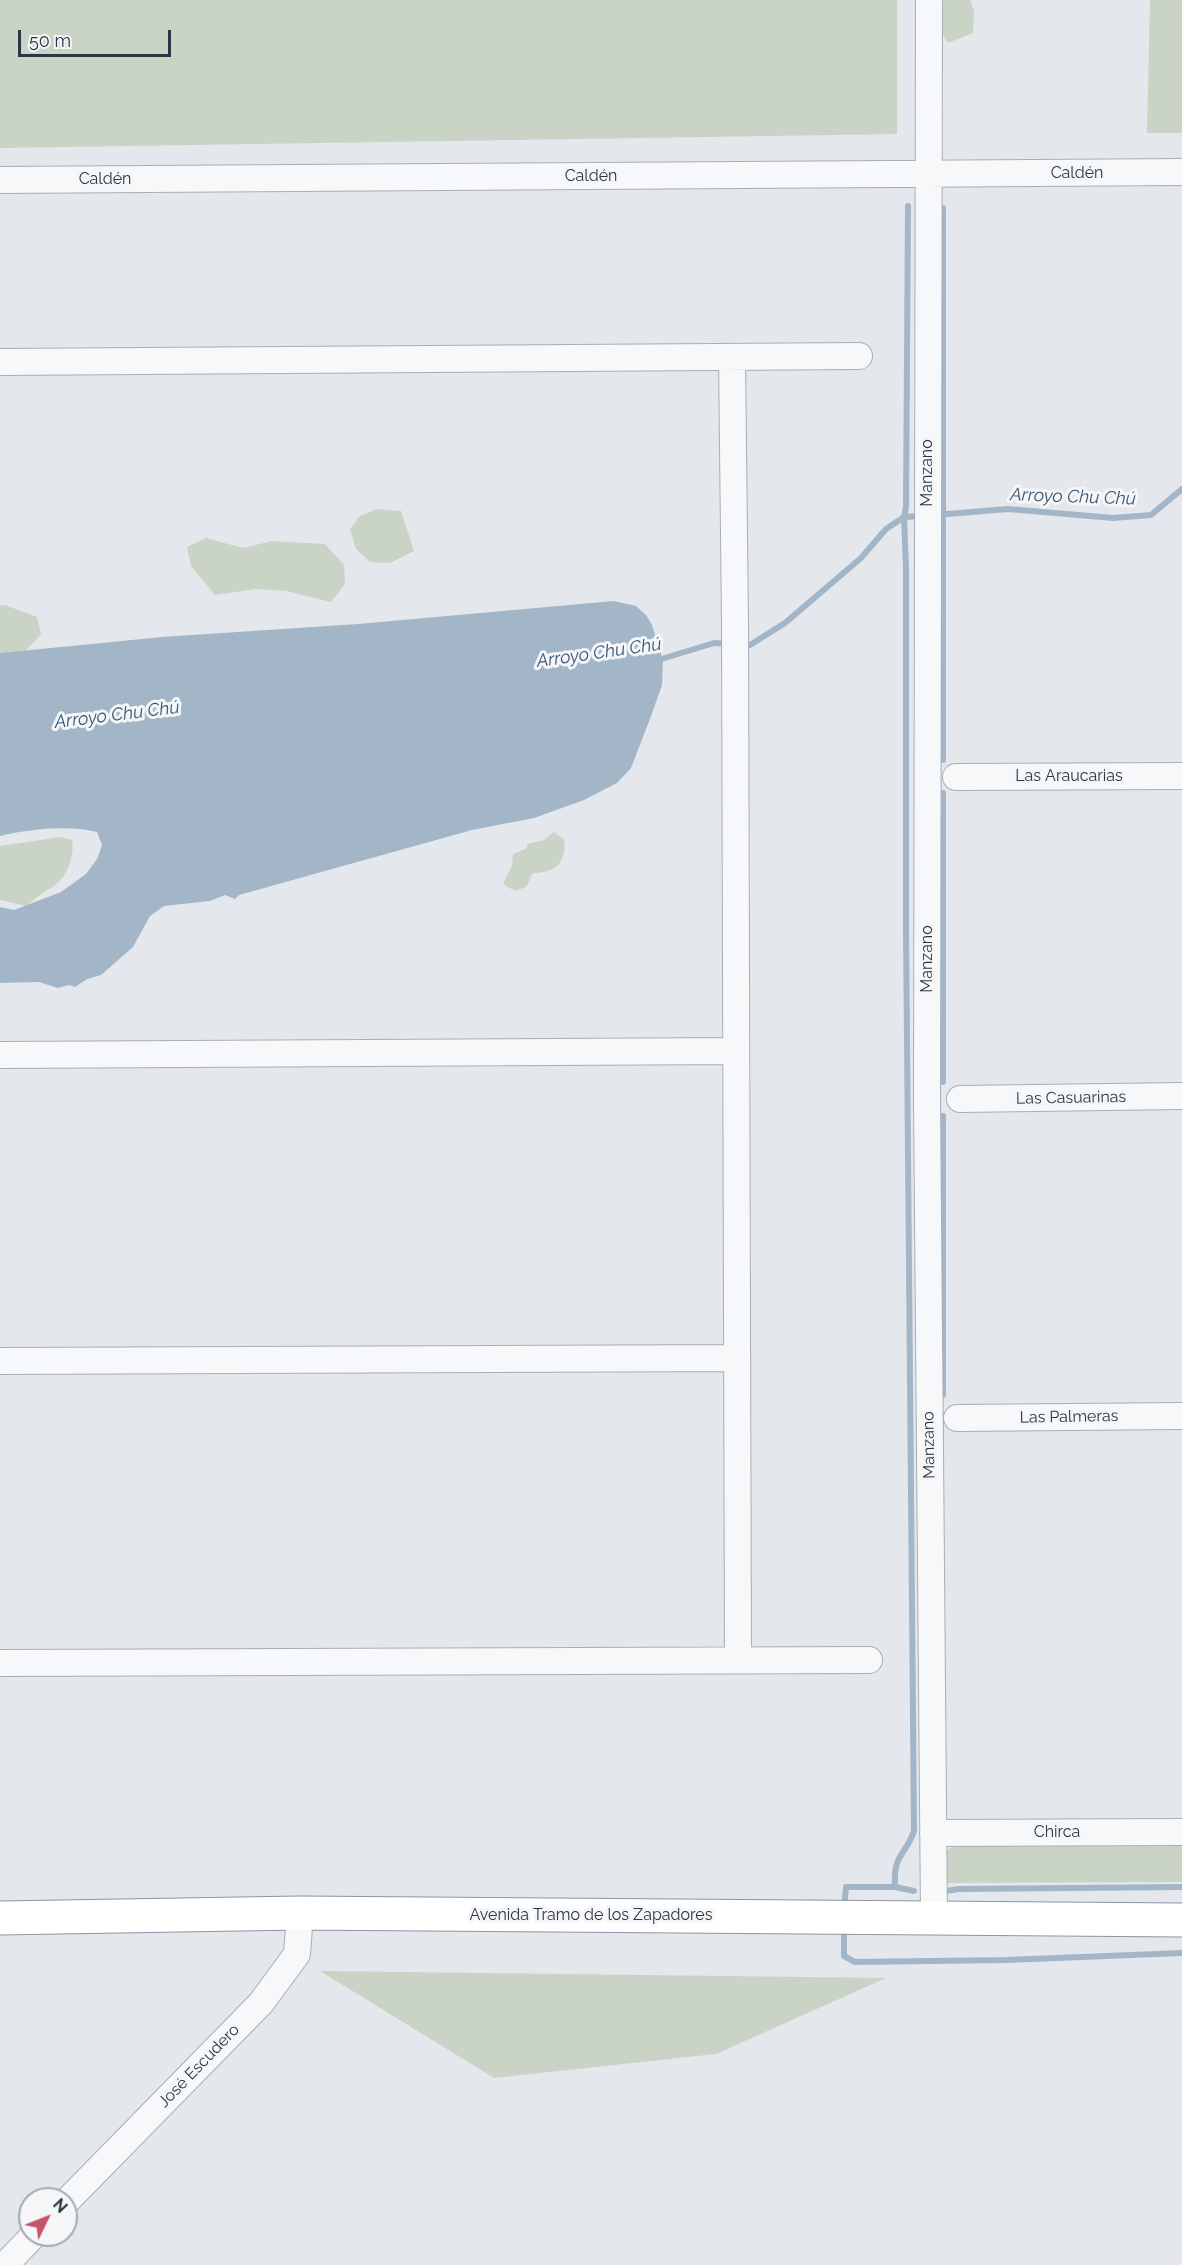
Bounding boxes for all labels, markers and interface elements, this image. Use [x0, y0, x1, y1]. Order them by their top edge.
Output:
scale bar [21, 18, 174, 56]
text: 50 m [29, 30, 71, 51]
street label: Caldén [1051, 163, 1103, 183]
street label: Caldén [565, 166, 617, 186]
street label: Caldén [79, 169, 131, 189]
street label: Manzano [917, 439, 937, 507]
water label: Arroyo Chu Chú [1010, 484, 1136, 510]
water label: Arroyo Chu Chú [535, 634, 663, 672]
water label: Arroyo Chu Chú [53, 697, 181, 733]
street label: Las Araucarias [1015, 766, 1123, 786]
street label: Manzano [917, 925, 937, 993]
street label: Las Casuarinas [1016, 1087, 1126, 1109]
street label: Las Palmeras [1019, 1407, 1119, 1427]
street label: Manzano [919, 1411, 939, 1479]
street label: Chirca [1034, 1822, 1080, 1842]
street label: Avenida Tramo de los Zapadores [470, 1905, 712, 1925]
street label: José Escudero [155, 2020, 243, 2112]
north arrow [18, 2187, 78, 2247]
text: N [49, 2195, 71, 2217]

